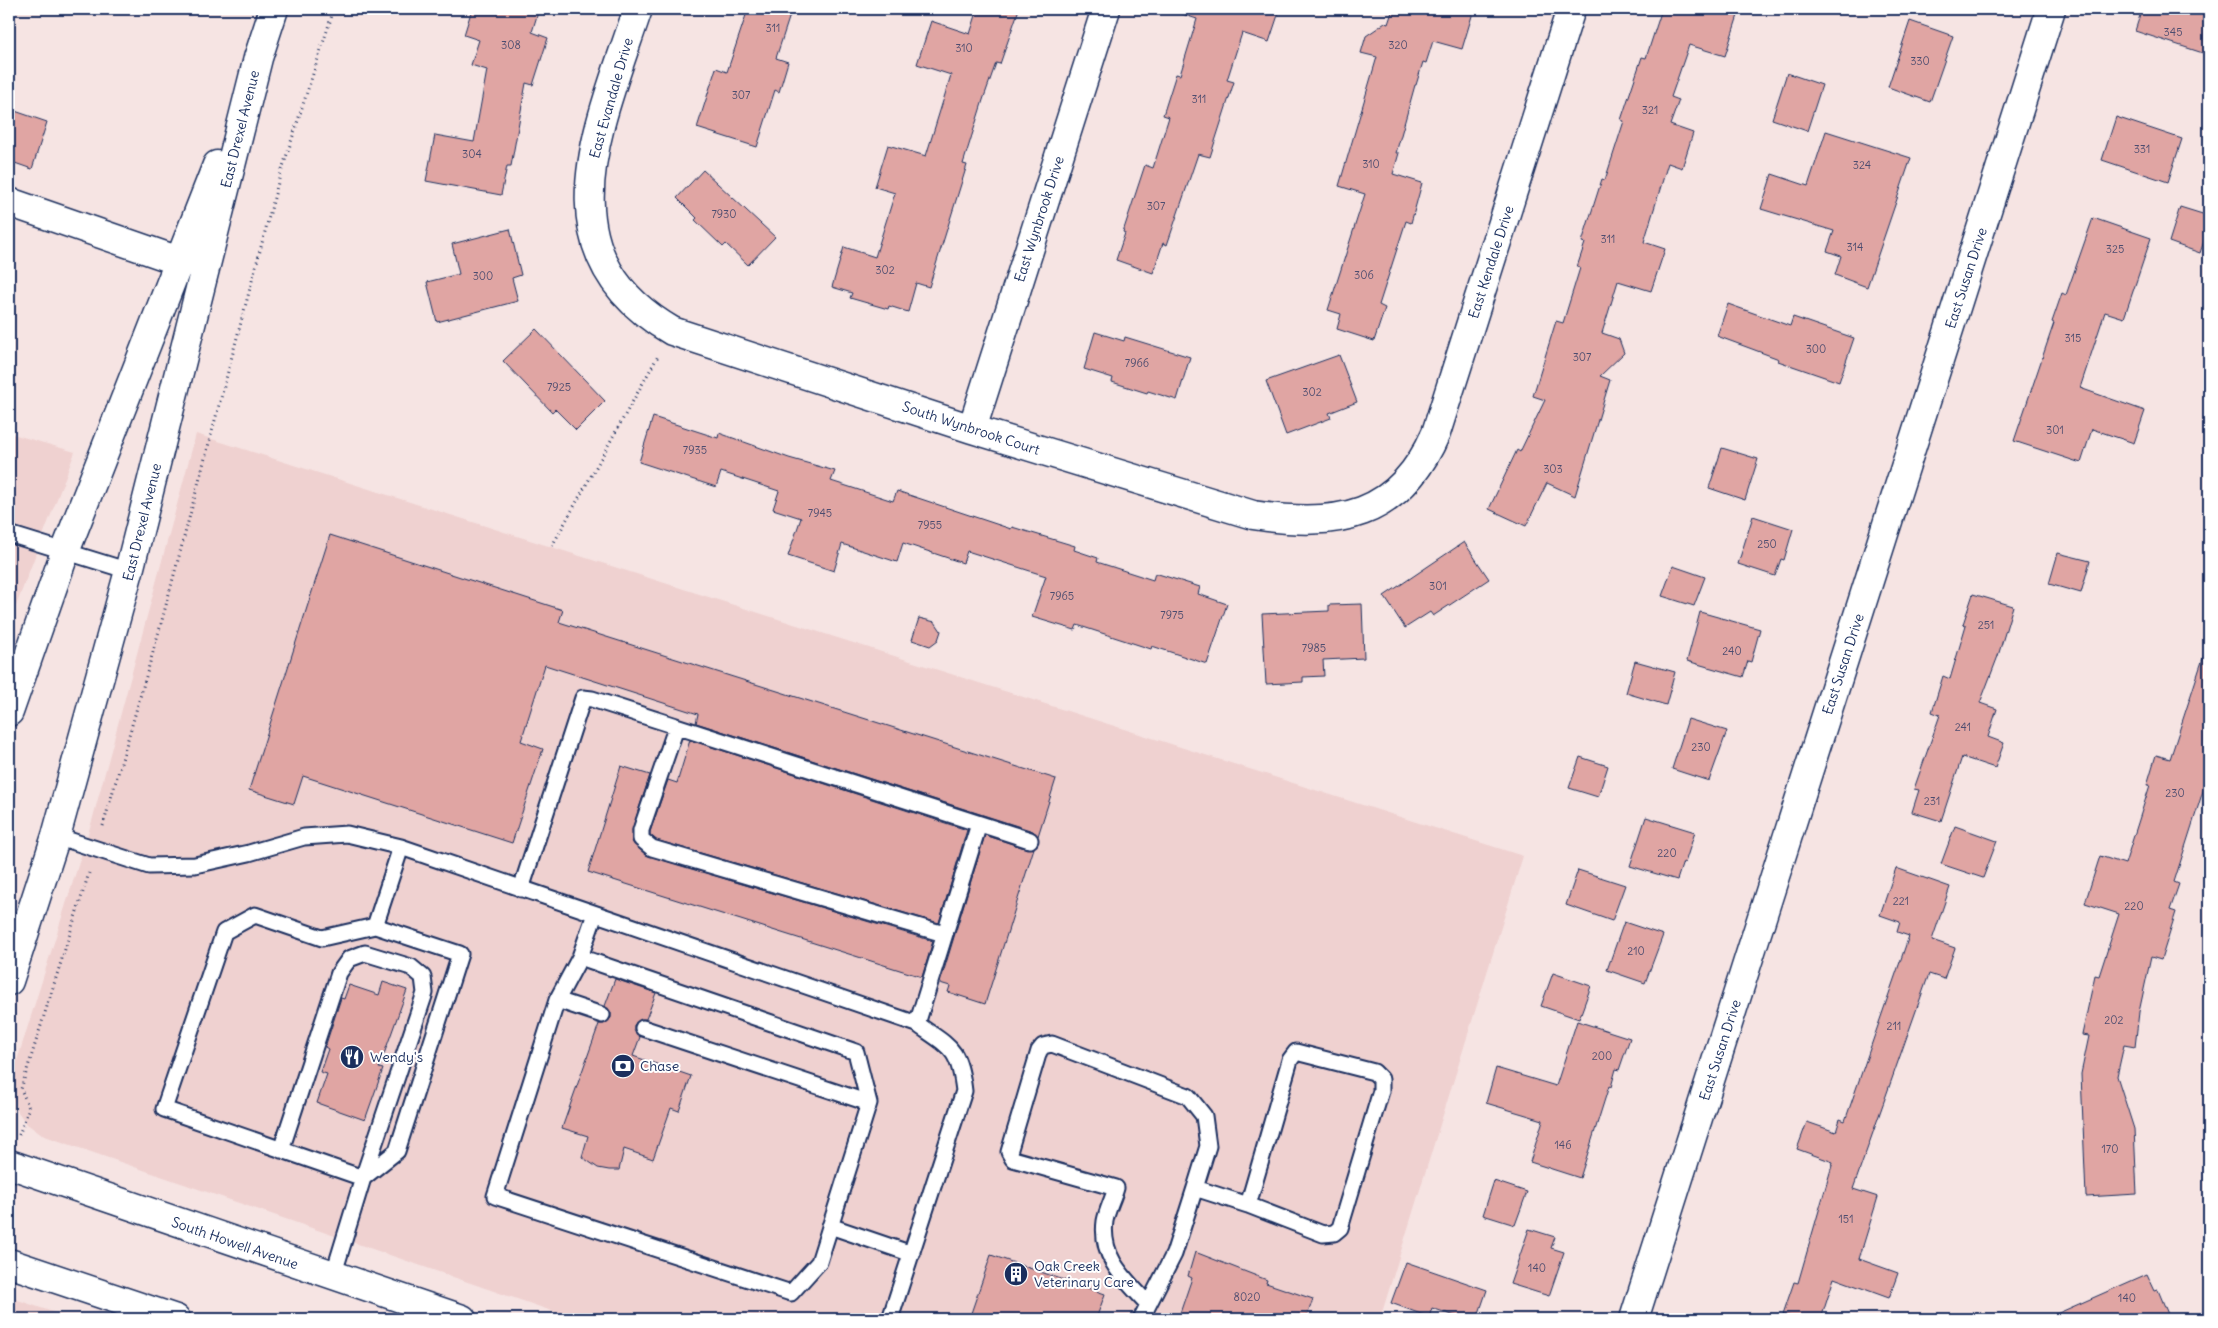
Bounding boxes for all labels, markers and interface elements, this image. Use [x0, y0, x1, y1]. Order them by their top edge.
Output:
house number: 311 [766, 21, 780, 35]
house number: 345 [2164, 25, 2182, 39]
street label: East Evandale Drive [585, 36, 637, 160]
house number: 308 [501, 38, 521, 52]
house number: 320 [1388, 38, 1408, 52]
house number: 310 [955, 41, 973, 55]
house number: 330 [1910, 54, 1930, 68]
street label: East Drexel Avenue [217, 68, 263, 190]
house number: 307 [732, 88, 751, 102]
house number: 311 [1192, 92, 1206, 106]
house number: 321 [1642, 103, 1658, 117]
house number: 331 [2134, 142, 2150, 156]
house number: 304 [462, 147, 482, 161]
street label: East Wynbrook Drive [1010, 154, 1068, 284]
house number: 310 [1362, 157, 1380, 171]
house number: 324 [1853, 158, 1871, 172]
house number: 307 [1147, 199, 1166, 213]
street label: East Kendale Drive [1464, 203, 1518, 321]
house number: 7930 [711, 207, 737, 221]
street label: East Susan Drive [1941, 225, 1991, 331]
house number: 311 [1601, 232, 1615, 246]
house number: 314 [1847, 240, 1863, 254]
house number: 325 [2106, 242, 2124, 256]
house number: 302 [875, 263, 895, 277]
house number: 306 [1354, 268, 1374, 282]
house number: 300 [473, 269, 493, 283]
house number: 315 [2065, 331, 2081, 345]
house number: 300 [1806, 342, 1826, 356]
house number: 307 [1573, 350, 1592, 364]
house number: 7966 [1125, 356, 1149, 370]
house number: 7925 [547, 380, 571, 394]
house number: 302 [1302, 385, 1322, 399]
street label: South Wynbrook Court [900, 397, 1042, 459]
house number: 301 [2046, 423, 2064, 437]
house number: 7935 [683, 443, 707, 457]
street label: East Drexel Avenue [119, 461, 165, 583]
house number: 303 [1543, 462, 1563, 476]
house number: 7945 [808, 506, 832, 520]
house number: 7955 [918, 518, 942, 532]
house number: 250 [1757, 537, 1777, 551]
house number: 301 [1429, 579, 1447, 593]
house number: 7965 [1050, 589, 1074, 603]
house number: 7975 [1160, 608, 1184, 622]
street label: East Susan Drive [1818, 611, 1868, 717]
house number: 251 [1978, 618, 1994, 632]
house number: 7985 [1302, 641, 1326, 655]
house number: 240 [1722, 644, 1742, 658]
house number: 241 [1955, 720, 1971, 734]
house number: 230 [1691, 740, 1711, 754]
house number: 230 [2165, 786, 2185, 800]
house number: 231 [1924, 794, 1940, 808]
house number: 220 [1657, 846, 1677, 860]
house number: 221 [1893, 894, 1909, 908]
house number: 220 [2124, 899, 2144, 913]
house number: 210 [1627, 944, 1645, 958]
street label: East Susan Drive [1695, 997, 1745, 1103]
house number: 202 [2104, 1013, 2124, 1027]
house number: 211 [1887, 1019, 1901, 1033]
restaurant icon: Wendy's [339, 1044, 365, 1070]
place label: Wendy's [370, 1048, 423, 1066]
house number: 200 [1592, 1049, 1612, 1063]
bank icon: Chase [610, 1053, 636, 1079]
place label: Chase [640, 1057, 679, 1075]
house number: 146 [1554, 1138, 1572, 1152]
house number: 170 [2102, 1142, 2119, 1156]
house number: 151 [1838, 1212, 1854, 1226]
street label: South Howell Avenue [169, 1213, 301, 1273]
place label: Oak Creek Veterinary Care [1034, 1257, 1134, 1291]
building icon: Oak Creek Veterinary Care [1003, 1261, 1029, 1287]
house number: 140 [1528, 1261, 1546, 1275]
house number: 8020 [1234, 1290, 1260, 1304]
house number: 140 [2118, 1291, 2136, 1305]

